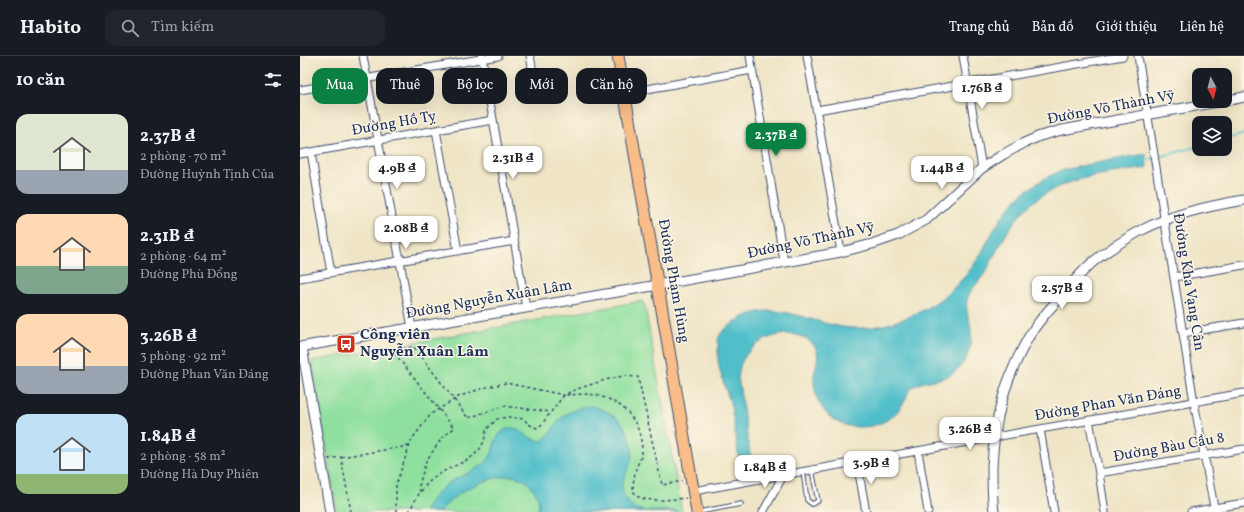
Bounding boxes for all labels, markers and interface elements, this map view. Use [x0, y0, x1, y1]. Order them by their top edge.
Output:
search box [105, 10, 385, 46]
text: Habito [20, 15, 81, 41]
icon: search [119, 17, 141, 39]
text: Tìm kiếm [151, 17, 214, 38]
text: Trang chủ [949, 18, 1010, 37]
text: Bản đồ [1032, 18, 1074, 37]
text: Giới thiệu [1096, 18, 1157, 37]
text: Liên hệ [1179, 18, 1224, 37]
chip: Mua [312, 68, 368, 104]
chip: Thuê [376, 68, 434, 104]
chip: Bộ lọc [442, 68, 507, 104]
chip: Mới [515, 68, 568, 104]
chip: Căn hộ [576, 68, 647, 104]
north arrow [1192, 68, 1232, 108]
map controls [1192, 68, 1232, 156]
text: 10 căn [16, 69, 65, 92]
icon: filters [262, 69, 284, 91]
pin: 1.76B ₫ [945, 76, 1019, 110]
text: 1.76B ₫ [962, 80, 1002, 98]
street label: Đường Võ Thành Vỹ [1045, 85, 1177, 131]
street label: Đường Hồ Tỵ [350, 106, 438, 142]
button: layers [1192, 116, 1232, 156]
pin: 2.37B ₫ [739, 123, 813, 157]
text: 2.37B ₫ [140, 125, 195, 148]
text: 2.37B ₫ [755, 127, 797, 145]
icon: home [48, 130, 96, 178]
pin: 2.31B ₫ [476, 146, 550, 180]
text: 2 phòng · 70 m² [140, 148, 226, 166]
text: 2.31B ₫ [492, 150, 534, 168]
pin: 4.9B ₫ [364, 156, 430, 190]
pin: 1.44B ₫ [905, 156, 979, 190]
text: 4.9B ₫ [378, 160, 416, 178]
text: 1.44B ₫ [920, 160, 964, 178]
text: Đường Huỳnh Tịnh Của [140, 166, 274, 184]
street label: Đường Kha Vạng Cân [1167, 212, 1209, 352]
pin: 2.08B ₫ [369, 216, 443, 250]
street label: Đường Phạm Hùng [652, 217, 694, 345]
street label: Đường Võ Thành Vỹ [746, 217, 876, 265]
text: 2.08B ₫ [384, 220, 428, 238]
text: 2.31B ₫ [140, 225, 194, 248]
icon: home [48, 230, 96, 278]
text: 2 phòng · 64 m² [140, 248, 227, 266]
text: Đường Phù Đổng [140, 266, 237, 284]
street label: Đường Nguyễn Xuân Lâm [404, 275, 574, 325]
pin: 2.57B ₫ [1025, 276, 1099, 310]
text: 2.57B ₫ [1041, 280, 1083, 298]
text: 3.26B ₫ [140, 325, 197, 348]
place label: Công viên Nguyễn Xuân Lâm [360, 325, 489, 363]
icon: home [48, 330, 96, 378]
bus stop icon: Công viên Nguyễn Xuân Lâm [335, 333, 357, 355]
text: 3 phòng · 92 m² [140, 348, 226, 366]
text: Đường Phan Văn Đáng [140, 366, 269, 384]
street label: Đường Phan Văn Đáng [1033, 381, 1183, 427]
pin: 3.26B ₫ [933, 417, 1007, 451]
text: 3.26B ₫ [948, 421, 992, 439]
text: 1.84B ₫ [140, 425, 196, 448]
street label: Đường Bàu Cầu 8 [1112, 428, 1226, 468]
icon: home [48, 430, 96, 478]
text: 2 phòng · 58 m² [140, 448, 226, 466]
pin: 3.9B ₫ [838, 451, 904, 485]
pin: 1.84B ₫ [728, 455, 802, 489]
text: 3.9B ₫ [853, 455, 889, 473]
text: 1.84B ₫ [744, 459, 786, 477]
text: Đường Hà Duy Phiên [140, 466, 259, 484]

